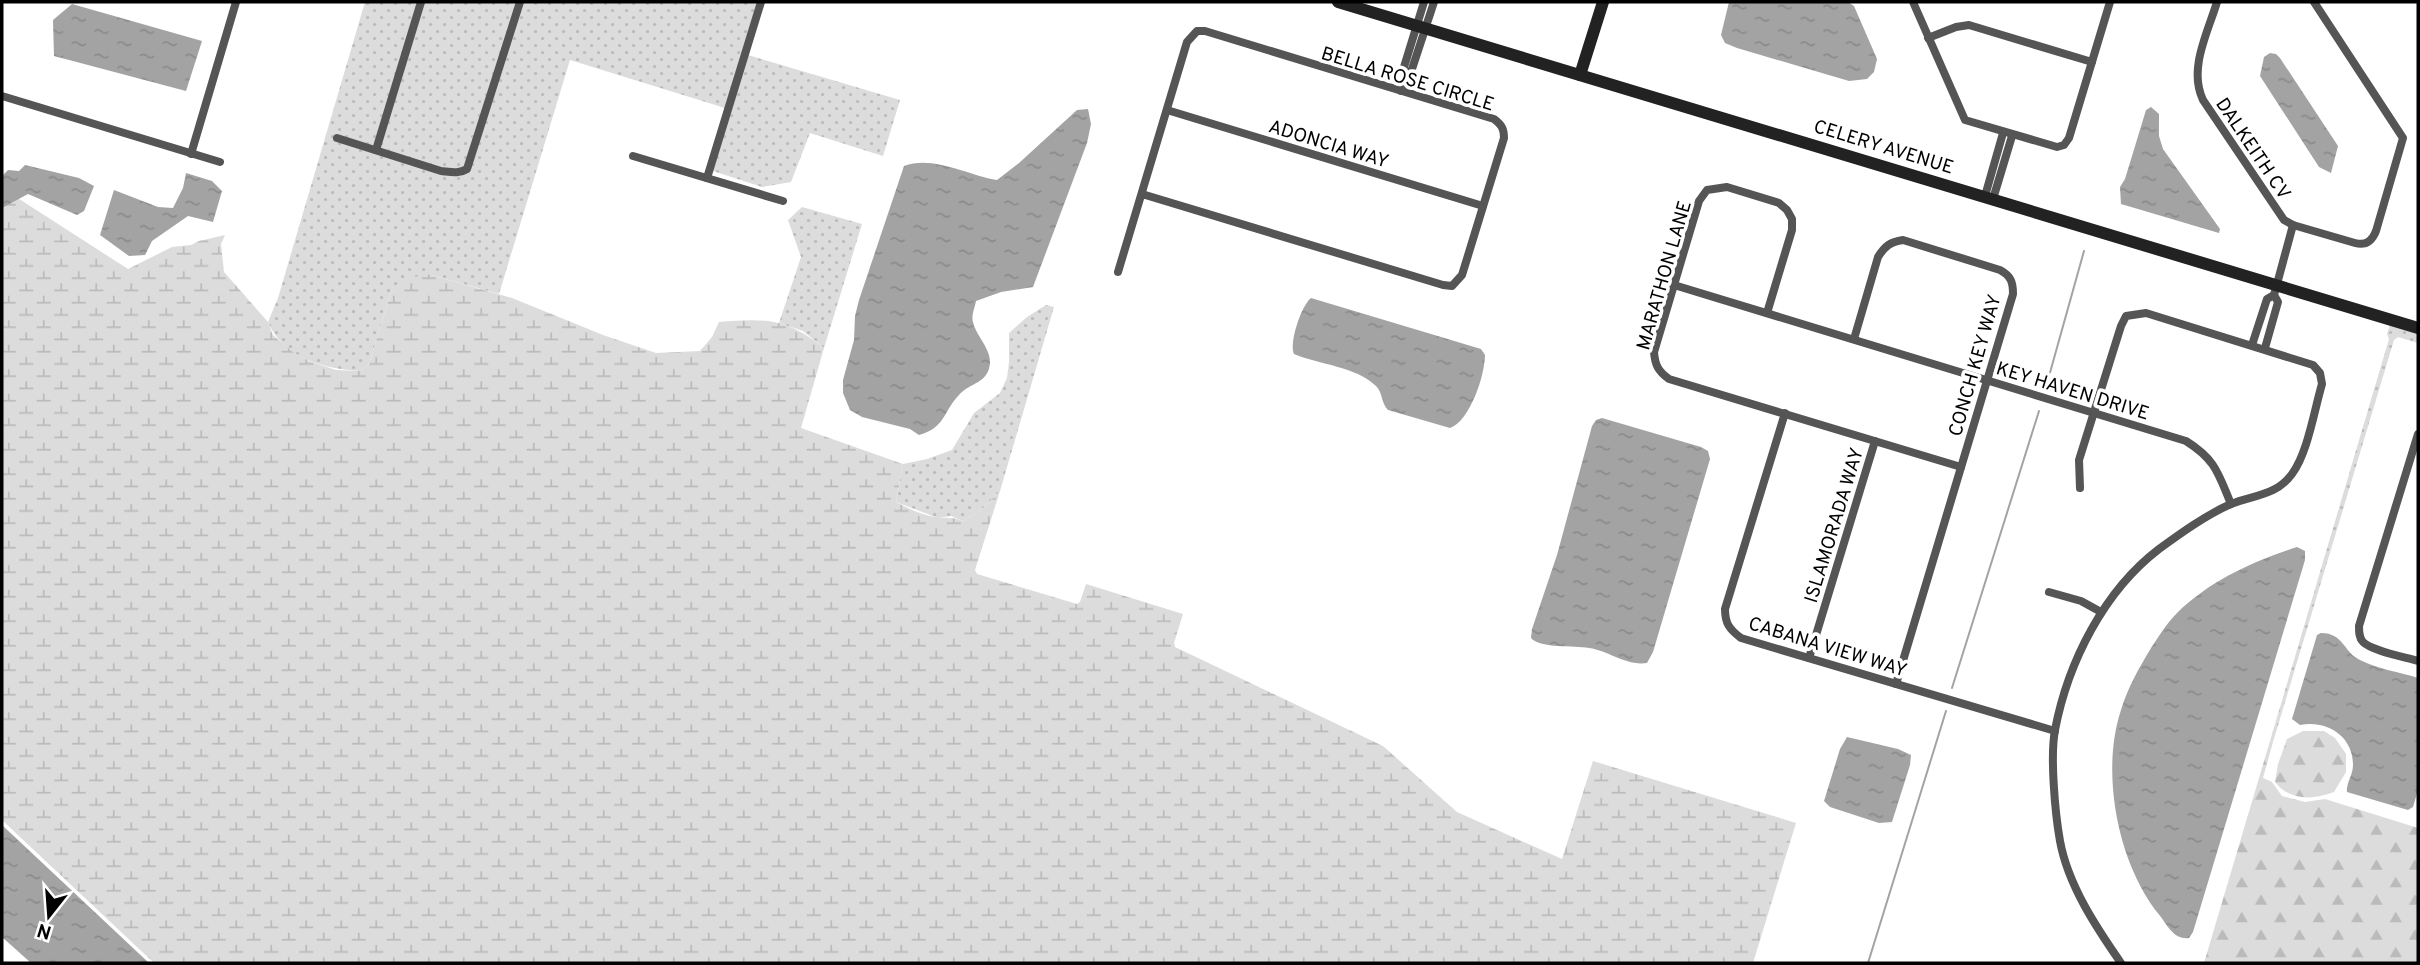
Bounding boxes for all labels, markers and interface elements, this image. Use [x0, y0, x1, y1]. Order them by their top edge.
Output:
street label: BELLA ROSE CIRCLE [1318, 42, 1497, 118]
street label: DALKEITH CV [2210, 94, 2295, 205]
street label: ADONCIA WAY [1265, 115, 1391, 175]
street label: CELERY AVENUE [1811, 115, 1956, 181]
street label: MARATHON LANE [1632, 198, 1698, 353]
street label: CONCH KEY WAY [1944, 292, 2008, 439]
street label: KEY HAVEN DRIVE [1993, 357, 2152, 427]
street label: ISLAMORADA WAY [1800, 445, 1870, 606]
street label: CABANA VIEW WAY [1745, 612, 1910, 683]
north arrow [14, 881, 84, 951]
text: N [35, 917, 55, 944]

